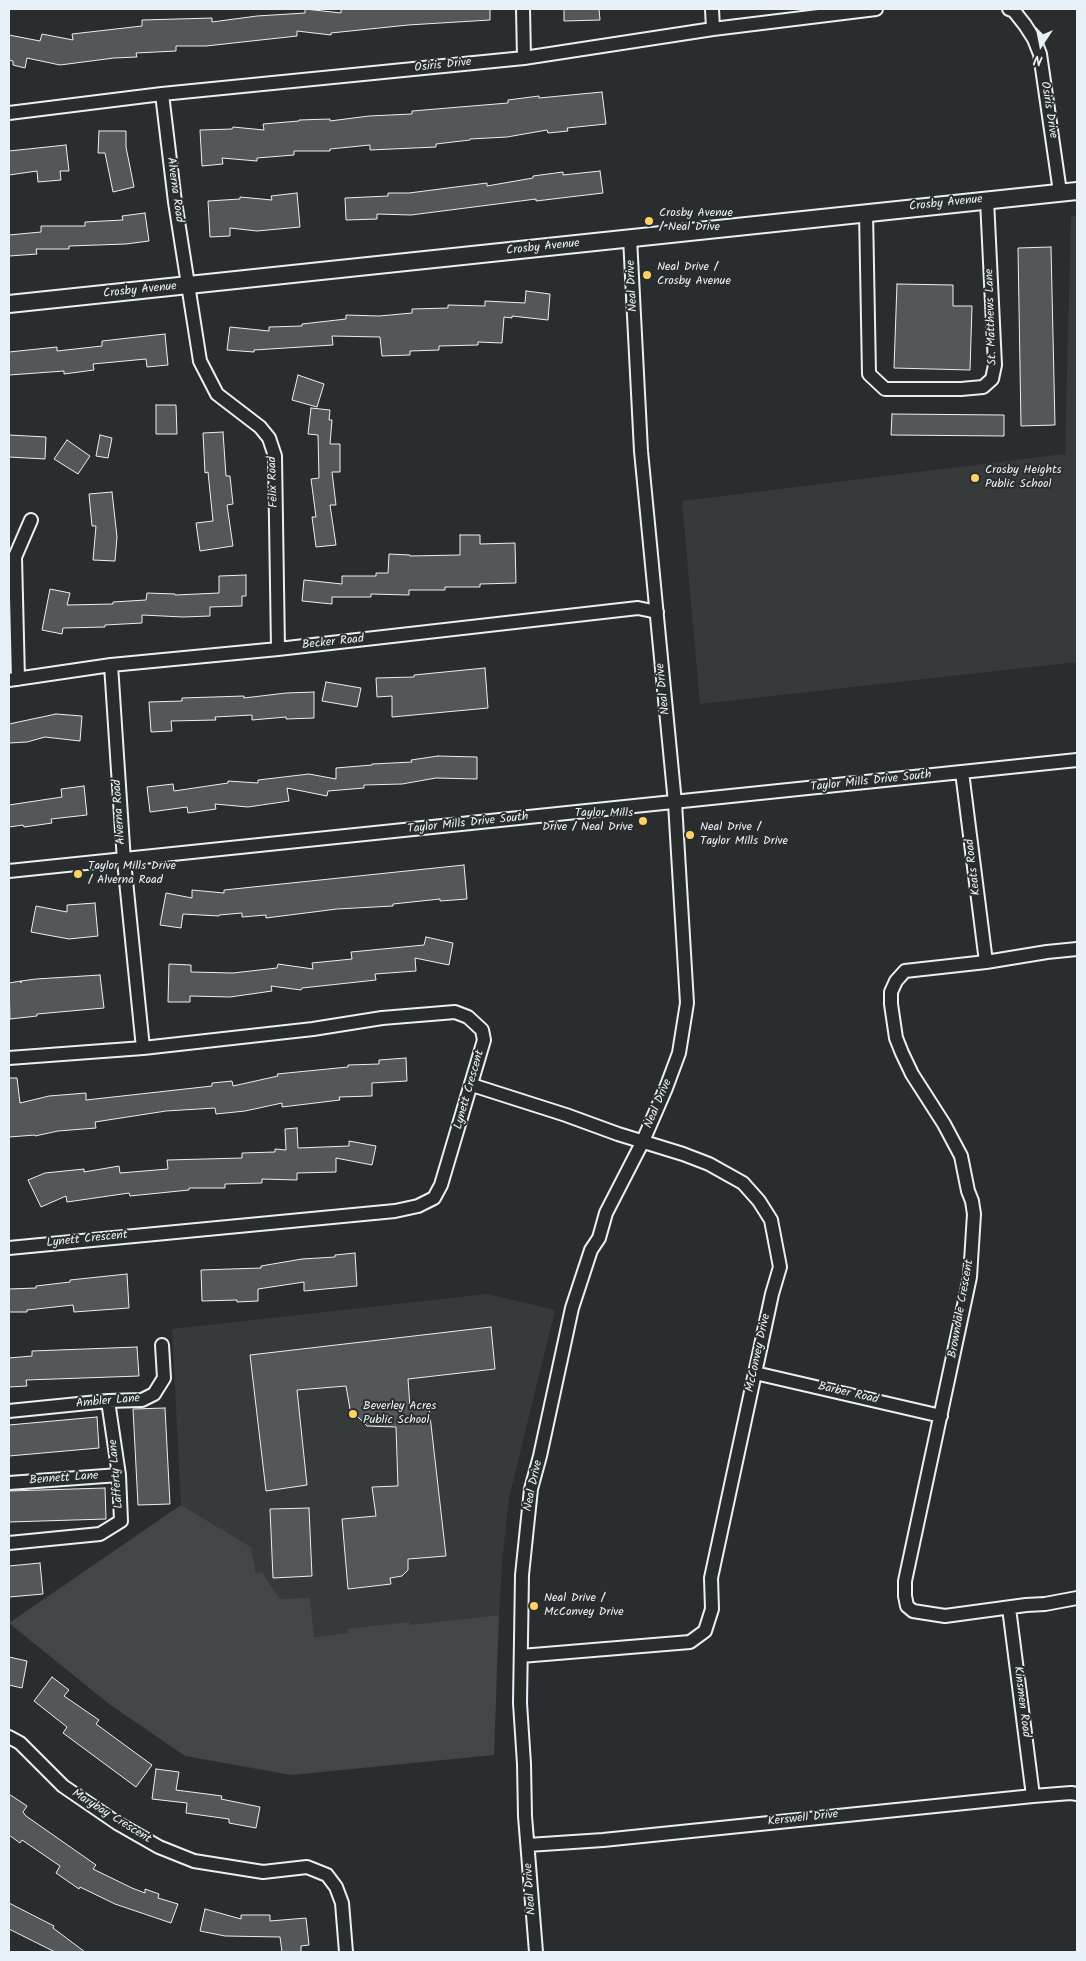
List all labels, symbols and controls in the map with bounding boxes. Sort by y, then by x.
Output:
north arrow [1016,20,1066,70]
text: N [1032,48,1045,71]
street label: Osiris Drive [414,56,472,76]
street label: Osiris Drive [1036,81,1060,139]
street label: Alverna Road [162,157,186,223]
street label: Crosby Avenue [909,193,983,215]
place label: Crosby Avenue / Neal Drive [659,207,733,235]
marker: Crosby Avenue / Neal Drive [643,215,655,227]
street label: Crosby Avenue [506,237,580,259]
street label: Neal Drive [624,260,642,312]
place label: Neal Drive / Crosby Avenue [657,261,731,289]
street label: St. Matthews Lane [983,268,1001,366]
marker: Neal Drive / Crosby Avenue [641,269,653,281]
street label: Crosby Avenue [103,280,177,302]
street label: Felix Road [266,456,282,508]
place label: Crosby Heights Public School [985,464,1062,492]
marker: Crosby Heights Public School [969,472,981,484]
street label: Becker Road [301,633,365,653]
street label: Neal Drive [654,662,674,716]
street label: Taylor Mills Drive South [810,768,932,796]
street label: Alverna Road [111,779,129,845]
place label: Taylor Mills Drive / Neal Drive [542,807,633,835]
street label: Taylor Mills Drive South [407,810,529,838]
marker: Taylor Mills Drive / Neal Drive [637,815,649,827]
place label: Neal Drive / Taylor Mills Drive [700,821,788,849]
marker: Neal Drive / Taylor Mills Drive [684,829,696,841]
street label: Keats Road [963,838,985,896]
place label: Taylor Mills Drive / Alverna Road [88,860,176,888]
marker: Taylor Mills Drive / Alverna Road [72,868,84,880]
street label: Lynett Crescent [452,1049,488,1131]
street label: Neal Drive [642,1077,676,1131]
street label: Lynett Crescent [46,1229,128,1251]
street label: Browndale Crescent [946,1259,978,1359]
street label: McConvey Drive [744,1312,774,1394]
street label: Barber Road [816,1380,880,1408]
street label: Ambler Lane [75,1392,141,1412]
place label: Beverley Acres Public School [363,1400,436,1428]
marker: Beverley Acres Public School [347,1408,359,1420]
street label: Lafferty Lane [107,1439,127,1509]
street label: Neal Drive [522,1459,546,1513]
street label: Bennett Lane [29,1469,99,1489]
place label: Neal Drive / McConvey Drive [544,1592,624,1620]
marker: Neal Drive / McConvey Drive [528,1600,540,1612]
street label: Kinsmen Road [1009,1666,1033,1738]
street label: Marybay Crescent [69,1787,153,1847]
street label: Kerswell Drive [767,1808,839,1830]
street label: Neal Drive [522,1863,540,1915]

